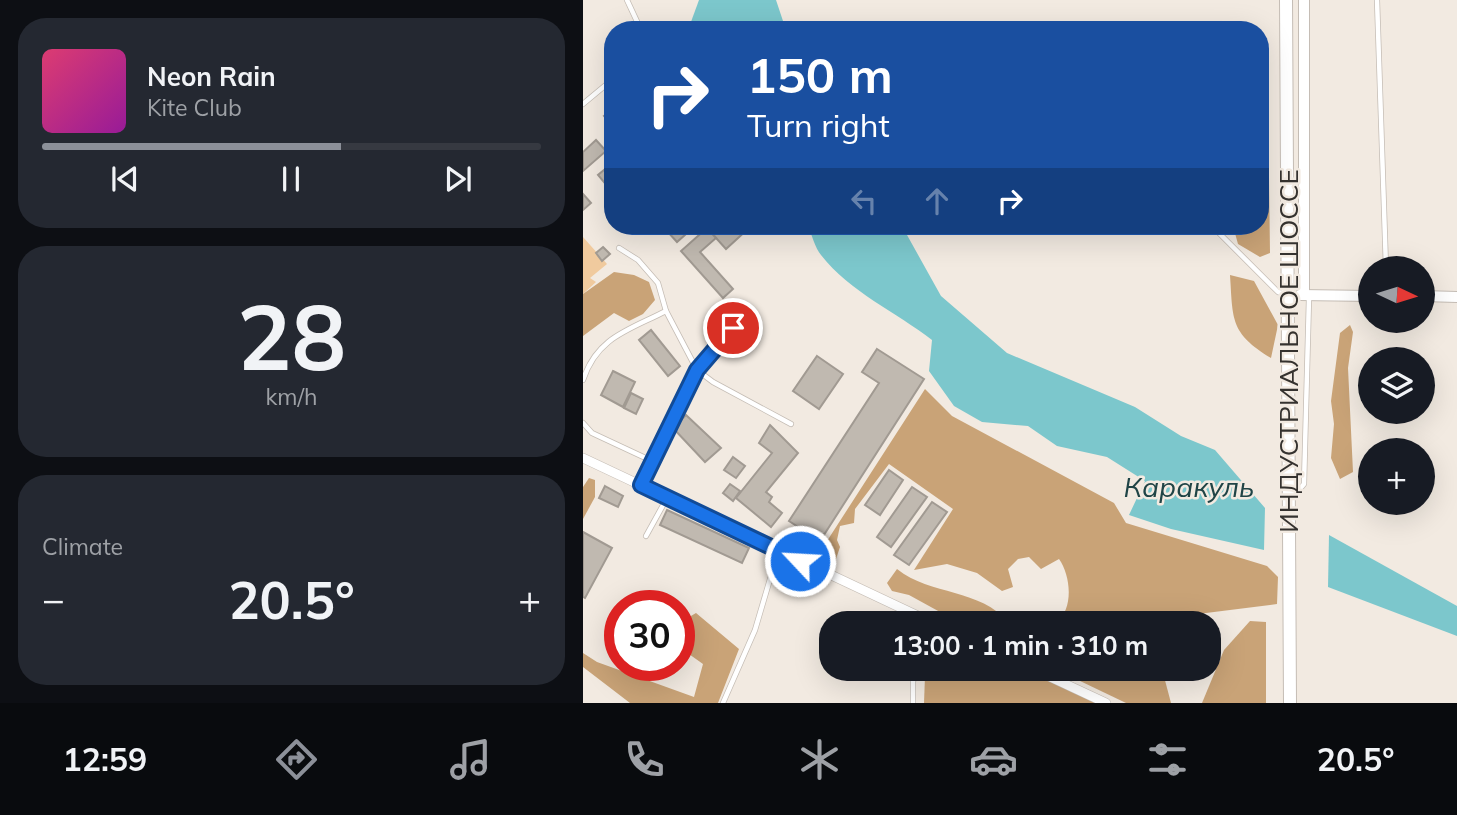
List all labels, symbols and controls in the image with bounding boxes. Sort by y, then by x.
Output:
text: 150 m [747,44,893,105]
icon: right [632,49,723,140]
text: Neon Rain [147,60,276,93]
text: Kite Club [147,93,242,122]
text: Turn right [747,105,890,145]
icon: previous [106,160,144,198]
icon: pause [272,160,310,198]
icon: next [439,160,477,198]
street label: ИНДУСТРИАЛЬНОЕ ШОССЕ [1272,169,1305,533]
icon: left [845,182,883,220]
icon: ahead [918,182,956,220]
icon: right [991,182,1029,220]
north arrow [1358,256,1435,332]
map controls [1358,256,1435,515]
text: 28 [237,279,346,393]
pin [703,298,763,358]
icon: arrive [714,309,752,347]
button: layers [1358,347,1435,424]
text: km/h [265,382,318,411]
button: + [1358,438,1435,515]
water label: Каракуль [1124,469,1254,504]
position arrow [763,524,837,598]
text: Climate [42,532,123,561]
text: 20.5° [228,567,355,632]
text: − [42,575,65,623]
text: + [518,575,541,623]
speed limit sign: 30 [604,590,695,681]
text: 13:00 · 1 min · 310 m [892,629,1148,662]
icon: directions [272,735,321,784]
icon: music [446,735,495,784]
icon: phone [620,735,669,784]
icon: climate [795,735,844,784]
icon: car [969,735,1018,784]
icon: filters [1143,735,1192,784]
text: 12:59 [63,739,147,779]
text: 20.5° [1317,739,1394,779]

